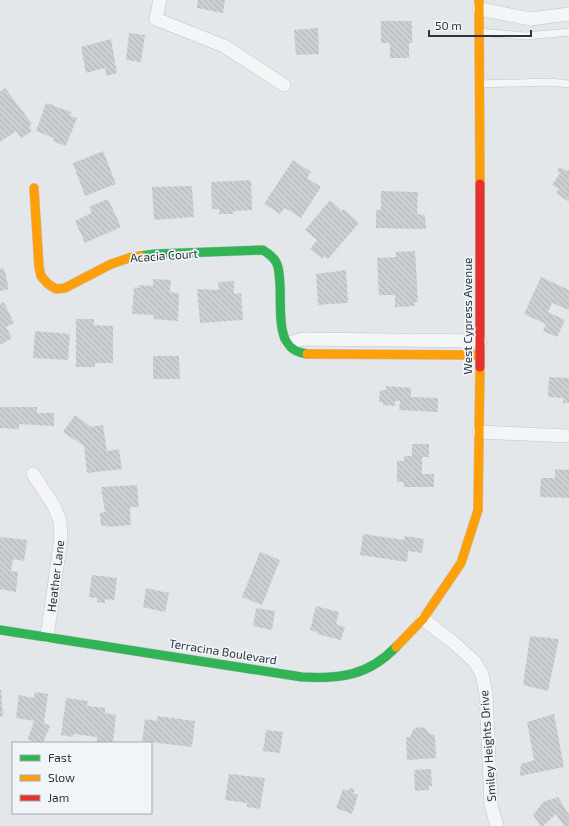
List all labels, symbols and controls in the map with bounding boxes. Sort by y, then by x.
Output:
scale bar [429,12,531,38]
text: 50 m [435,18,462,32]
street label: Acacia Court [130,246,199,264]
street label: West Cypress Avenue [460,258,474,374]
street label: Heather Lane [44,539,66,613]
street label: Terracina Boulevard [168,636,278,666]
street label: Smiley Heights Drive [476,690,498,802]
legend [12,742,152,814]
text: Fast [48,750,72,764]
text: Slow [48,770,75,784]
text: Jam [48,790,69,804]

